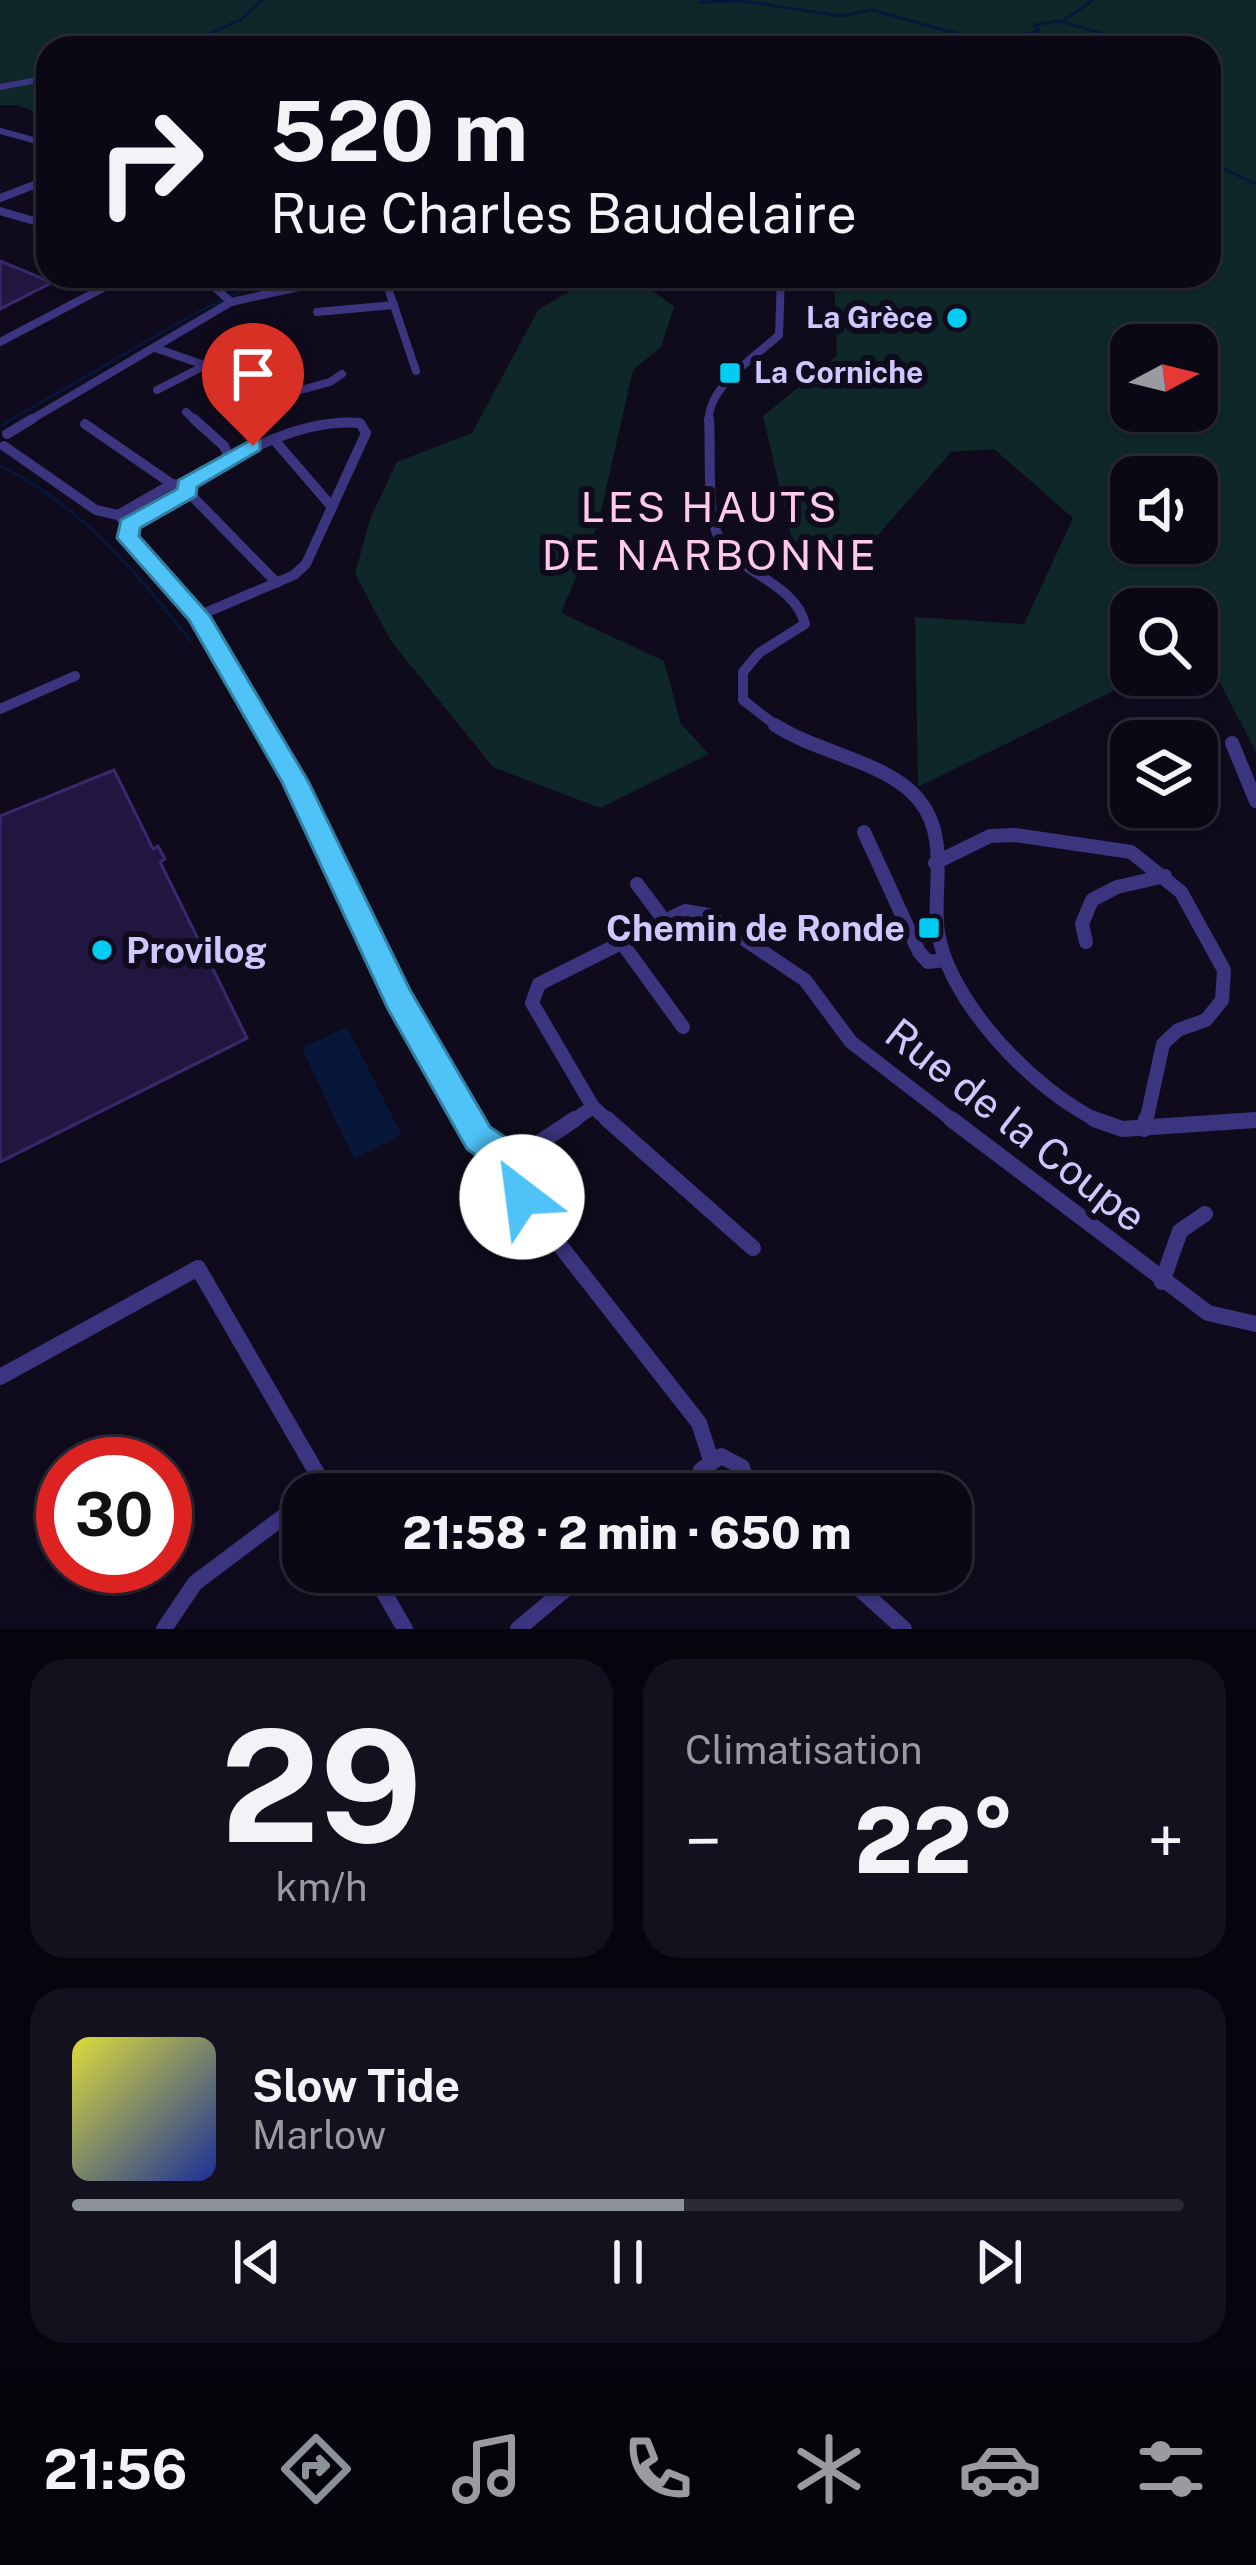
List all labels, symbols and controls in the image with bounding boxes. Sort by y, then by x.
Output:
text: 520 m [270,81,528,180]
icon: right [72,84,228,240]
text: Rue Charles Baudelaire [270,182,857,245]
place label: La Grèce [806,299,933,335]
marker: La Grèce [944,305,970,331]
pin [202,323,304,446]
north arrow [1110,324,1218,432]
map controls [1110,324,1218,828]
icon: arrive [220,341,286,407]
place label: La Corniche [754,354,923,390]
marker: La Corniche [717,360,743,386]
button: sound [1110,456,1218,564]
district label: LES HAUTS DE NARBONNE [542,482,878,579]
button: search [1110,588,1218,696]
button: layers [1110,720,1218,828]
place label: Chemin de Ronde [606,907,905,949]
marker: Chemin de Ronde [916,915,942,941]
place label: Provilog [126,929,267,971]
marker: Provilog [89,937,115,963]
street label: Rue de la Coupe [877,1008,1156,1241]
position arrow [459,1134,585,1260]
speed limit sign: 30 [36,1437,192,1593]
text: 21:58 · 2 min · 650 m [402,1506,852,1559]
text: 29 [221,1694,422,1877]
text: Climatisation [685,1727,923,1773]
text: 22° [854,1787,1015,1893]
text: − [685,1802,722,1880]
text: + [1147,1802,1184,1880]
text: km/h [276,1864,367,1910]
text: Slow Tide [252,2059,460,2112]
text: Marlow [252,2112,386,2158]
icon: previous [224,2229,290,2295]
icon: pause [595,2229,661,2295]
icon: next [966,2229,1032,2295]
icon: directions [274,2427,358,2511]
icon: music [445,2427,529,2511]
icon: phone [616,2427,700,2511]
icon: climate [787,2427,871,2511]
icon: car [958,2427,1042,2511]
icon: filters [1129,2427,1213,2511]
text: 21:56 [43,2438,188,2501]

